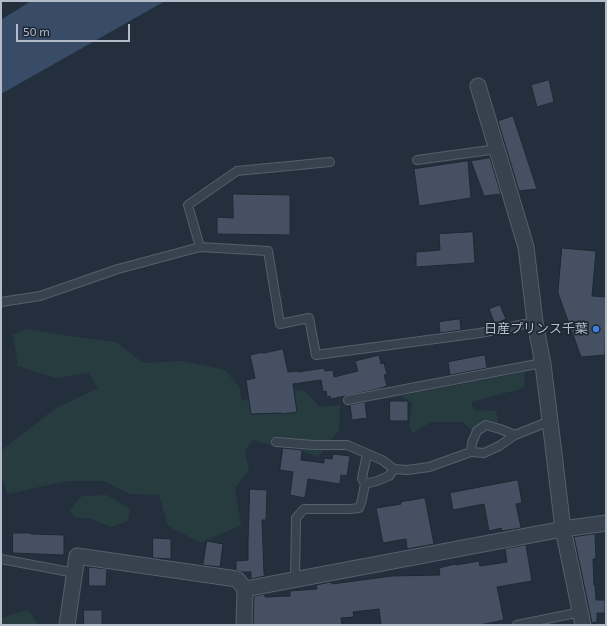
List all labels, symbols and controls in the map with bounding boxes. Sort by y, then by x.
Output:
scale bar [18,16,132,42]
text: 50 m [23,24,50,38]
place label: 日産プリンス千葉 [484,321,588,337]
marker: 日産プリンス千葉 [591,324,601,334]

